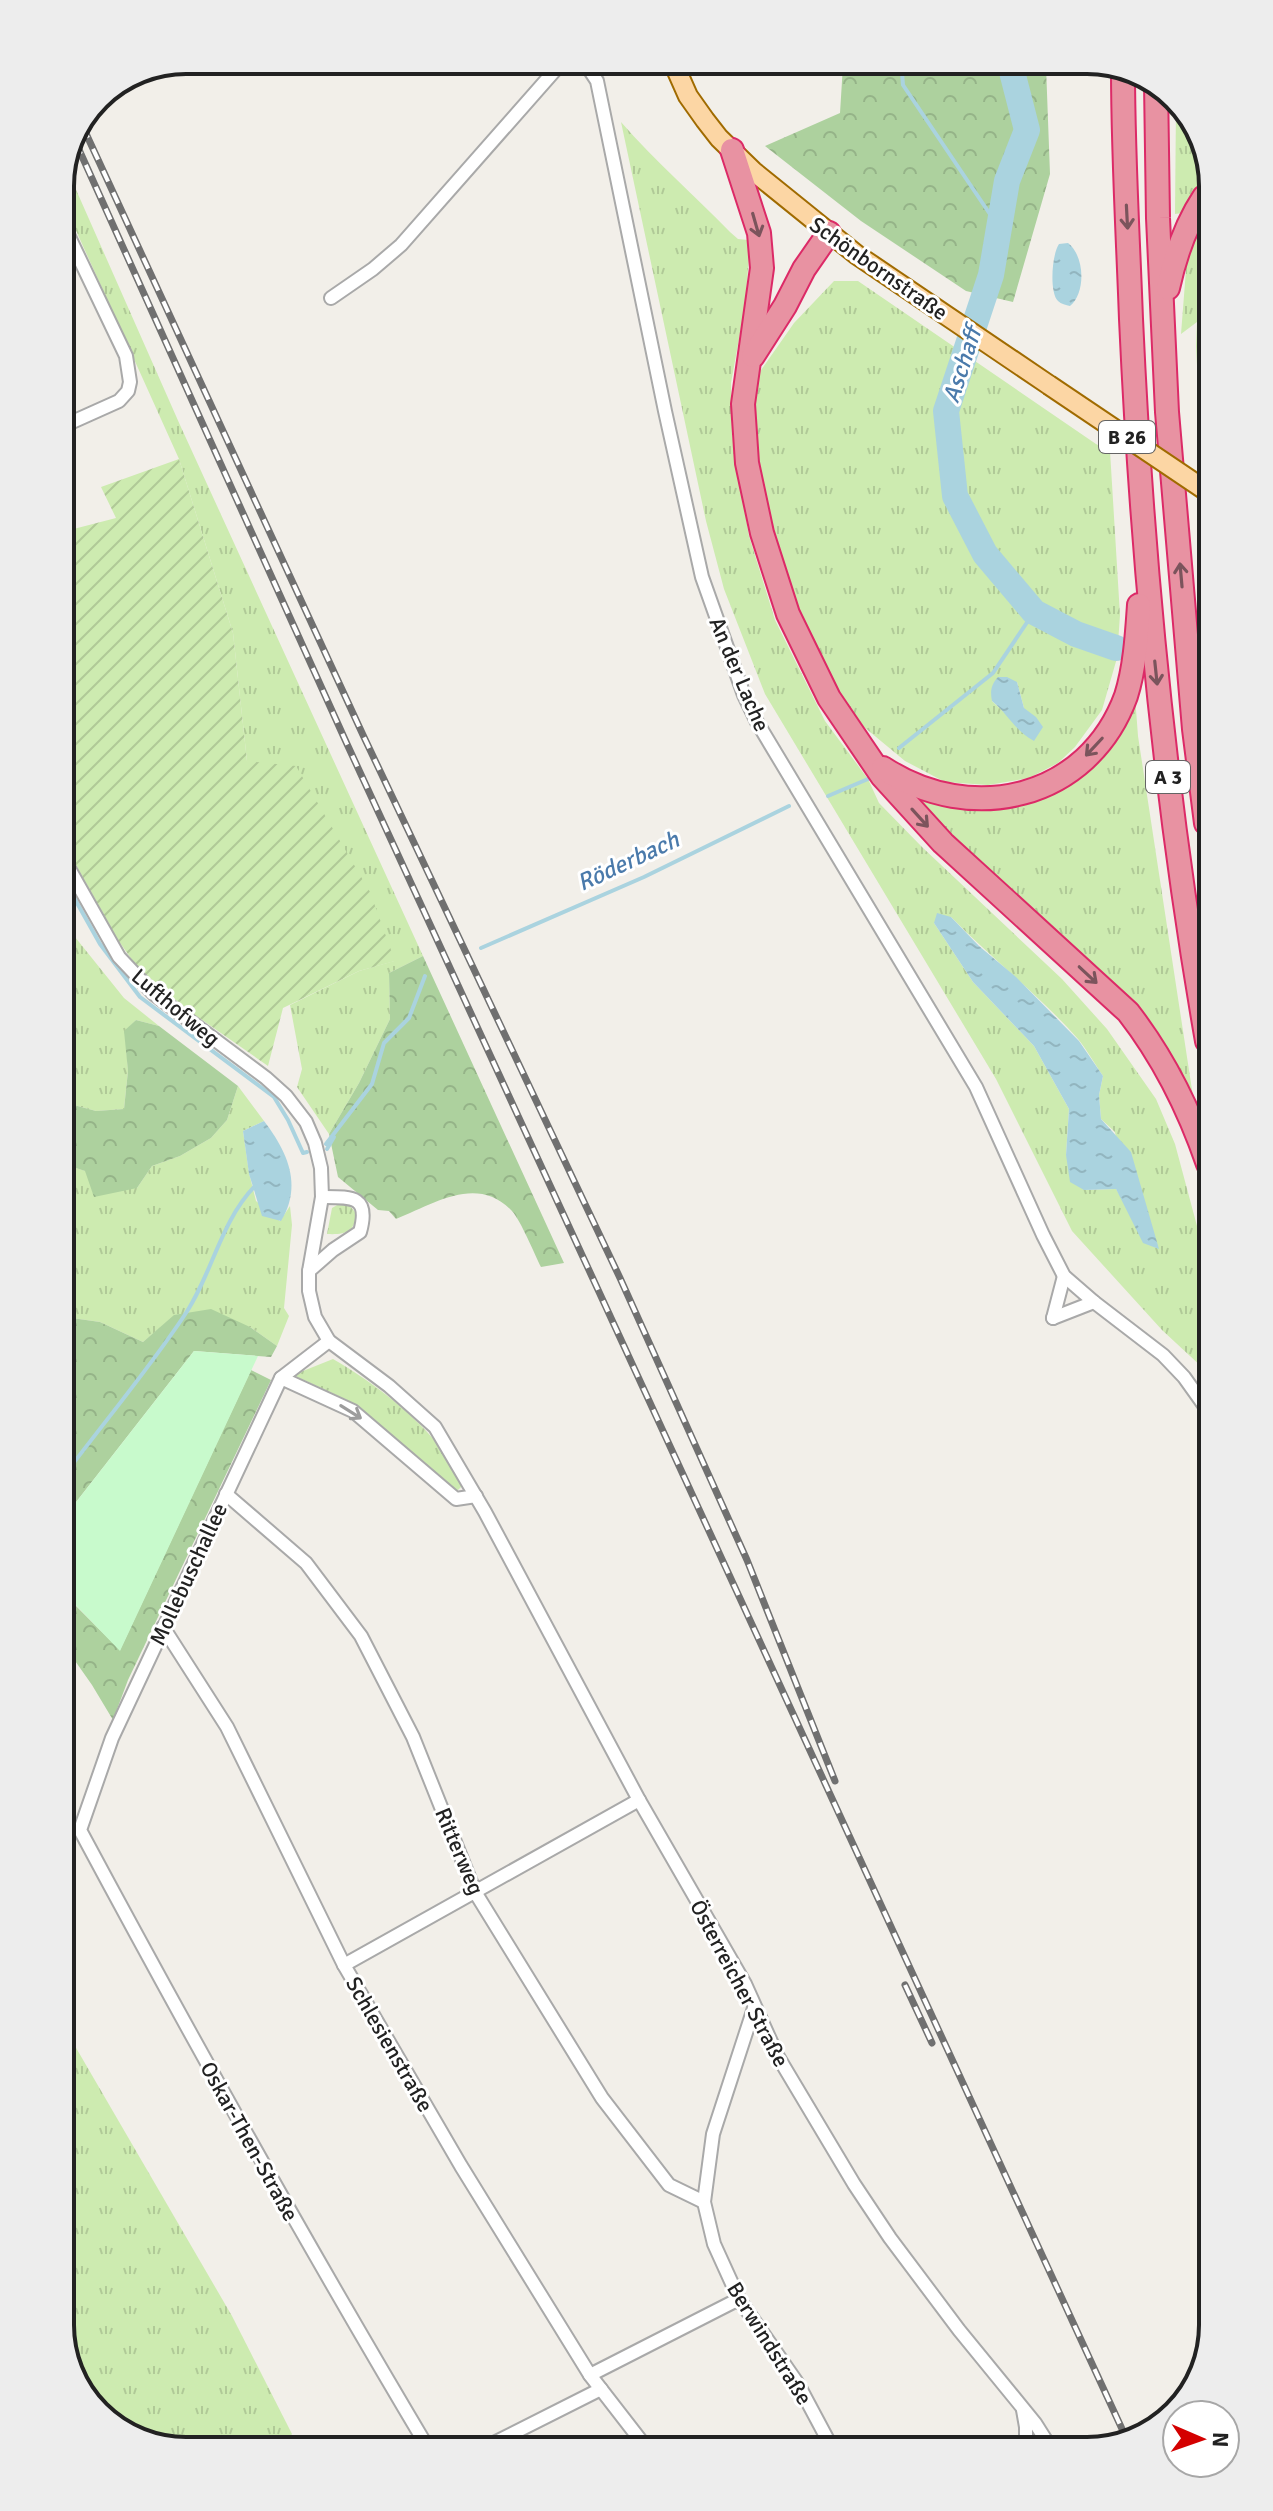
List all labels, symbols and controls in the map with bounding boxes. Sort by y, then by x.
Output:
one-way arrow [1119,203,1134,230]
one-way arrow [749,211,764,237]
street label: Schönbornstraße [804,211,953,326]
water label: Aschaff [936,318,990,406]
road number: B 26 [1099,421,1155,453]
one-way arrow [1173,562,1188,589]
street label: An der Lache [703,613,776,735]
one-way arrow [1149,660,1164,686]
one-way arrow [1084,737,1103,757]
road number: A 3 [1146,761,1190,793]
one-way arrow [911,808,929,828]
water label: Röderbach [572,824,685,898]
street label: Lufthofweg [126,963,225,1052]
one-way arrow [1078,966,1098,984]
one-way arrow [339,1404,362,1420]
street label: Mollebuschallee [144,1499,233,1650]
street label: Ritterweg [429,1804,490,1899]
street label: Österreicher Straße [684,1895,795,2071]
street label: Schlesienstraße [340,1972,439,2117]
street label: Oskar-Then-Straße [195,2057,305,2226]
street label: Berwindstraße [721,2277,818,2410]
north arrow [1161,2399,1241,2479]
text: N [1207,2432,1234,2448]

